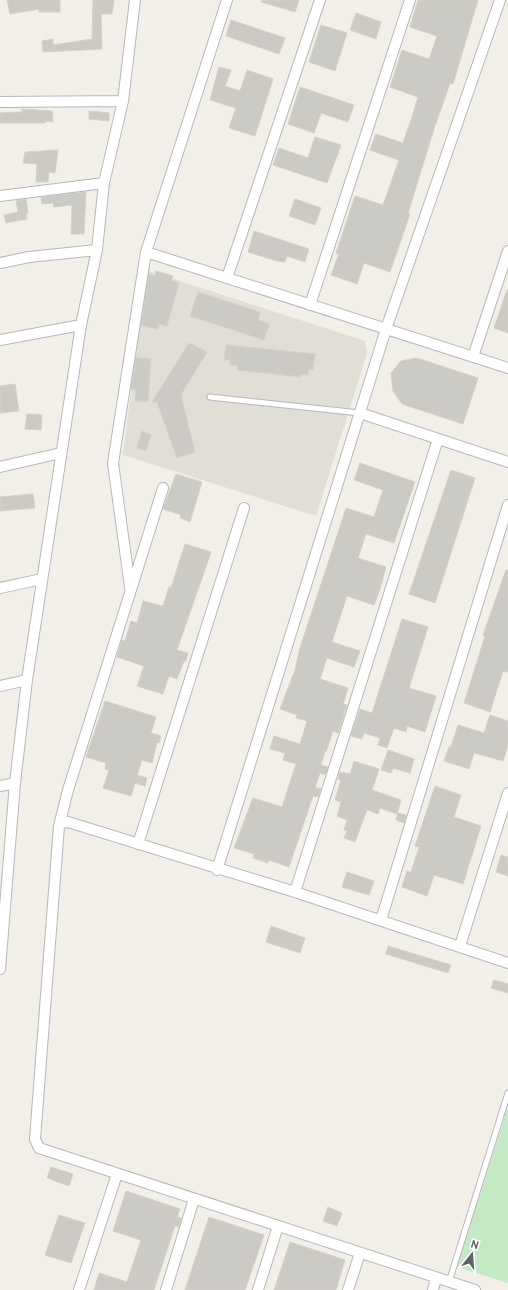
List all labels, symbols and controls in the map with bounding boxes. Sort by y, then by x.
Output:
north arrow [452,1234,492,1274]
text: N [469,1238,480,1253]

